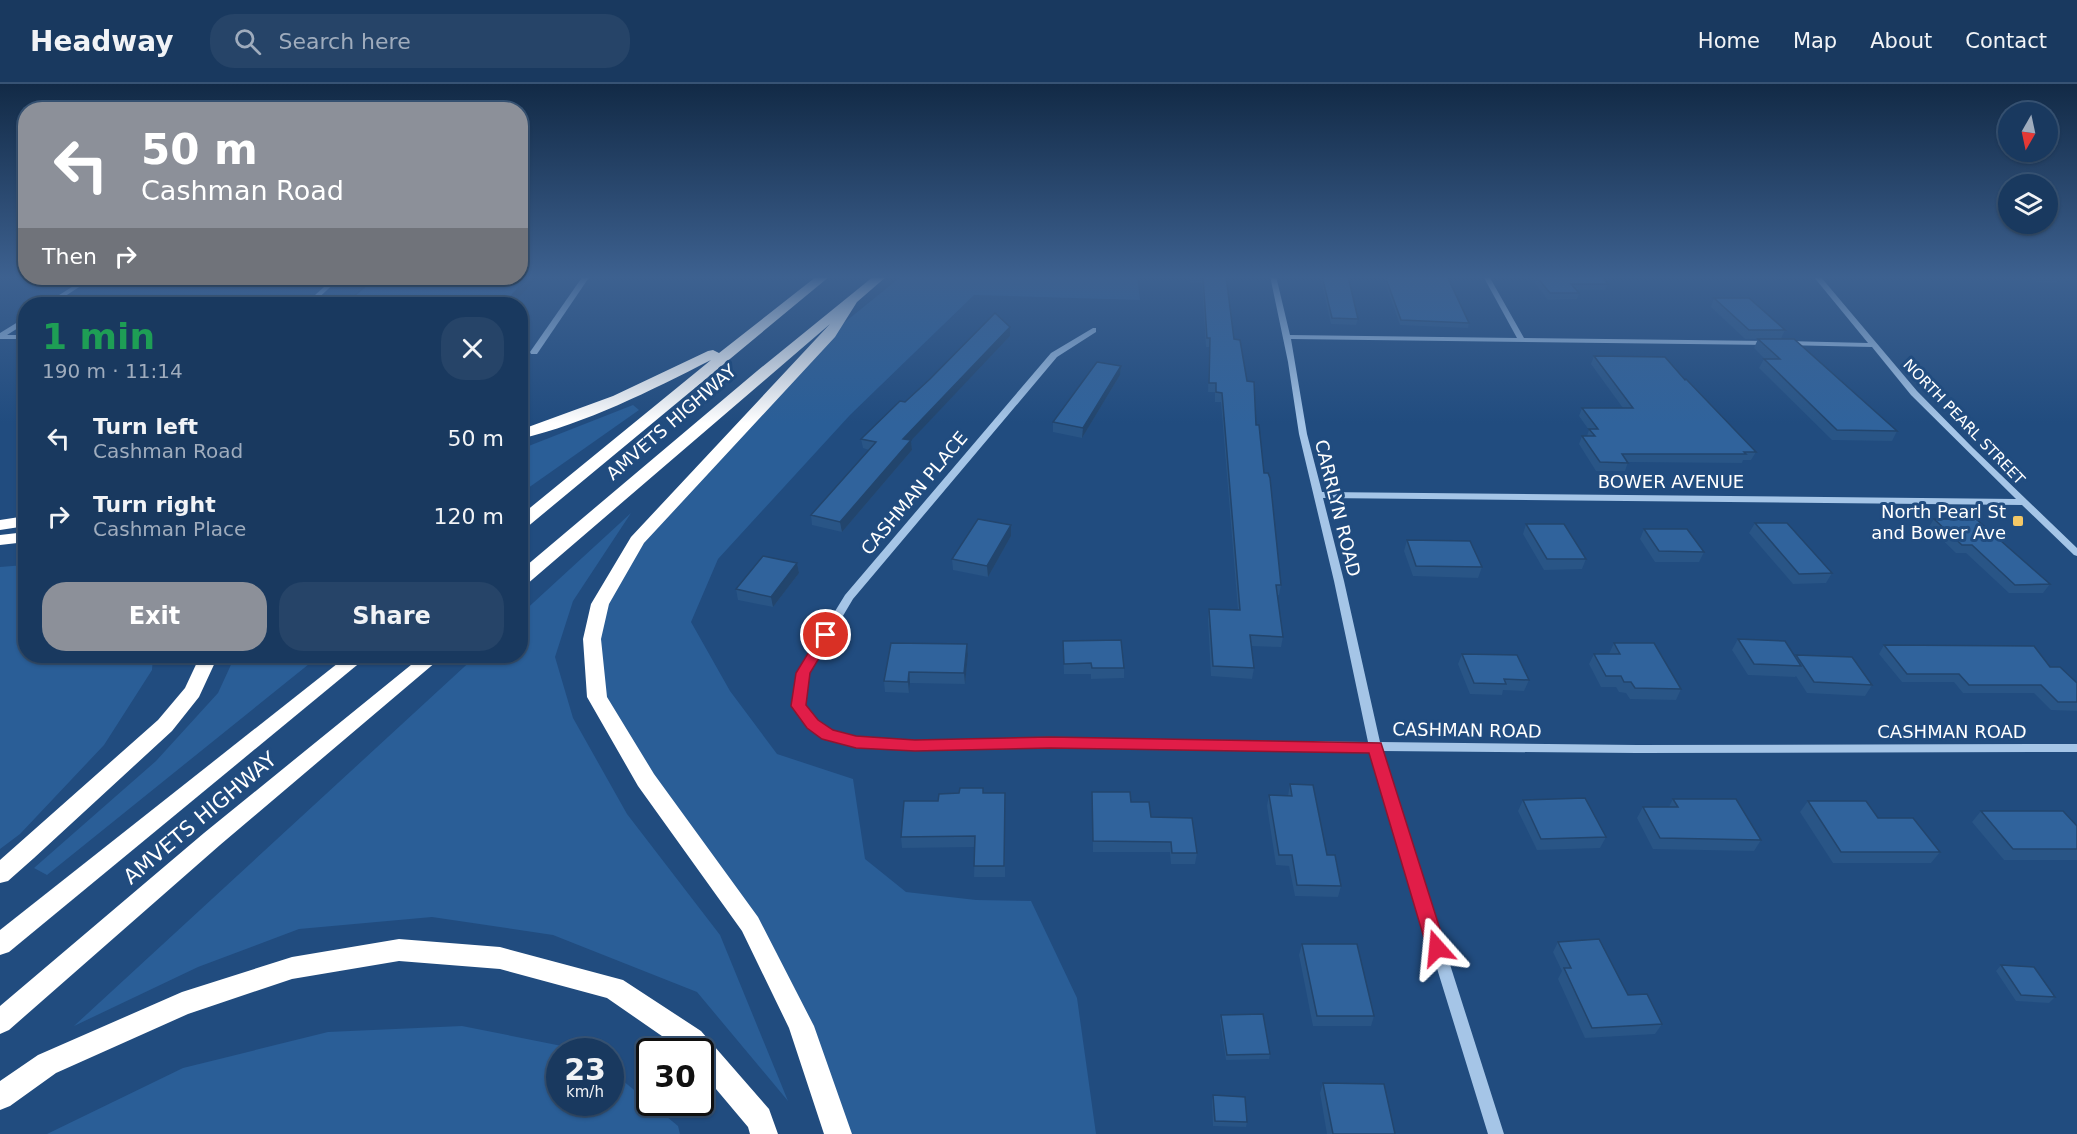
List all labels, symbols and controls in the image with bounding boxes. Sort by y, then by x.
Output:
search box [210,14,630,68]
text: Headway [30,25,174,58]
icon: search [231,25,264,58]
text: Search here [279,29,411,54]
text: Home [1698,29,1760,53]
text: Map [1793,29,1837,53]
text: About [1870,29,1932,53]
text: Contact [1965,29,2047,53]
north arrow [1998,102,2058,162]
map controls [1998,102,2058,234]
text: 50 m [141,125,258,174]
icon: left [42,126,120,204]
button: layers [1998,174,2058,234]
text: Cashman Road [141,175,344,206]
icon: right [109,240,142,273]
text: Then [42,244,97,269]
text: 1 min [42,316,155,357]
button: close [441,317,504,380]
street label: NORTH PEARL STREET [1899,356,2029,489]
text: 190 m · 11:14 [42,359,183,383]
street label: AMVETS HIGHWAY [602,359,741,484]
text: Turn left [93,414,198,439]
icon: left [42,422,75,455]
text: 50 m [448,426,504,451]
street label: CASHMAN PLACE [856,427,972,559]
street label: CARRLYN ROAD [1311,437,1365,579]
text: Cashman Road [93,439,243,463]
street label: BOWER AVENUE [1598,471,1744,492]
text: Turn right [93,492,216,517]
icon: right [42,500,75,533]
place label: North Pearl St and Bower Ave [1871,501,2006,543]
text: 120 m [434,504,504,529]
marker: North Pearl St and Bower Ave [2011,514,2025,528]
text: Cashman Place [93,517,246,541]
button: Exit [42,582,267,651]
button: Share [279,582,504,651]
pin [800,609,851,660]
icon: arrive [809,618,842,651]
street label: CASHMAN ROAD [1392,718,1542,742]
street label: CASHMAN ROAD [1877,721,2027,742]
street label: AMVETS HIGHWAY [119,747,281,889]
position arrow [1405,916,1469,980]
speed limit sign: 30 [636,1038,714,1116]
text: 23 [564,1052,606,1087]
text: km/h [566,1083,604,1101]

